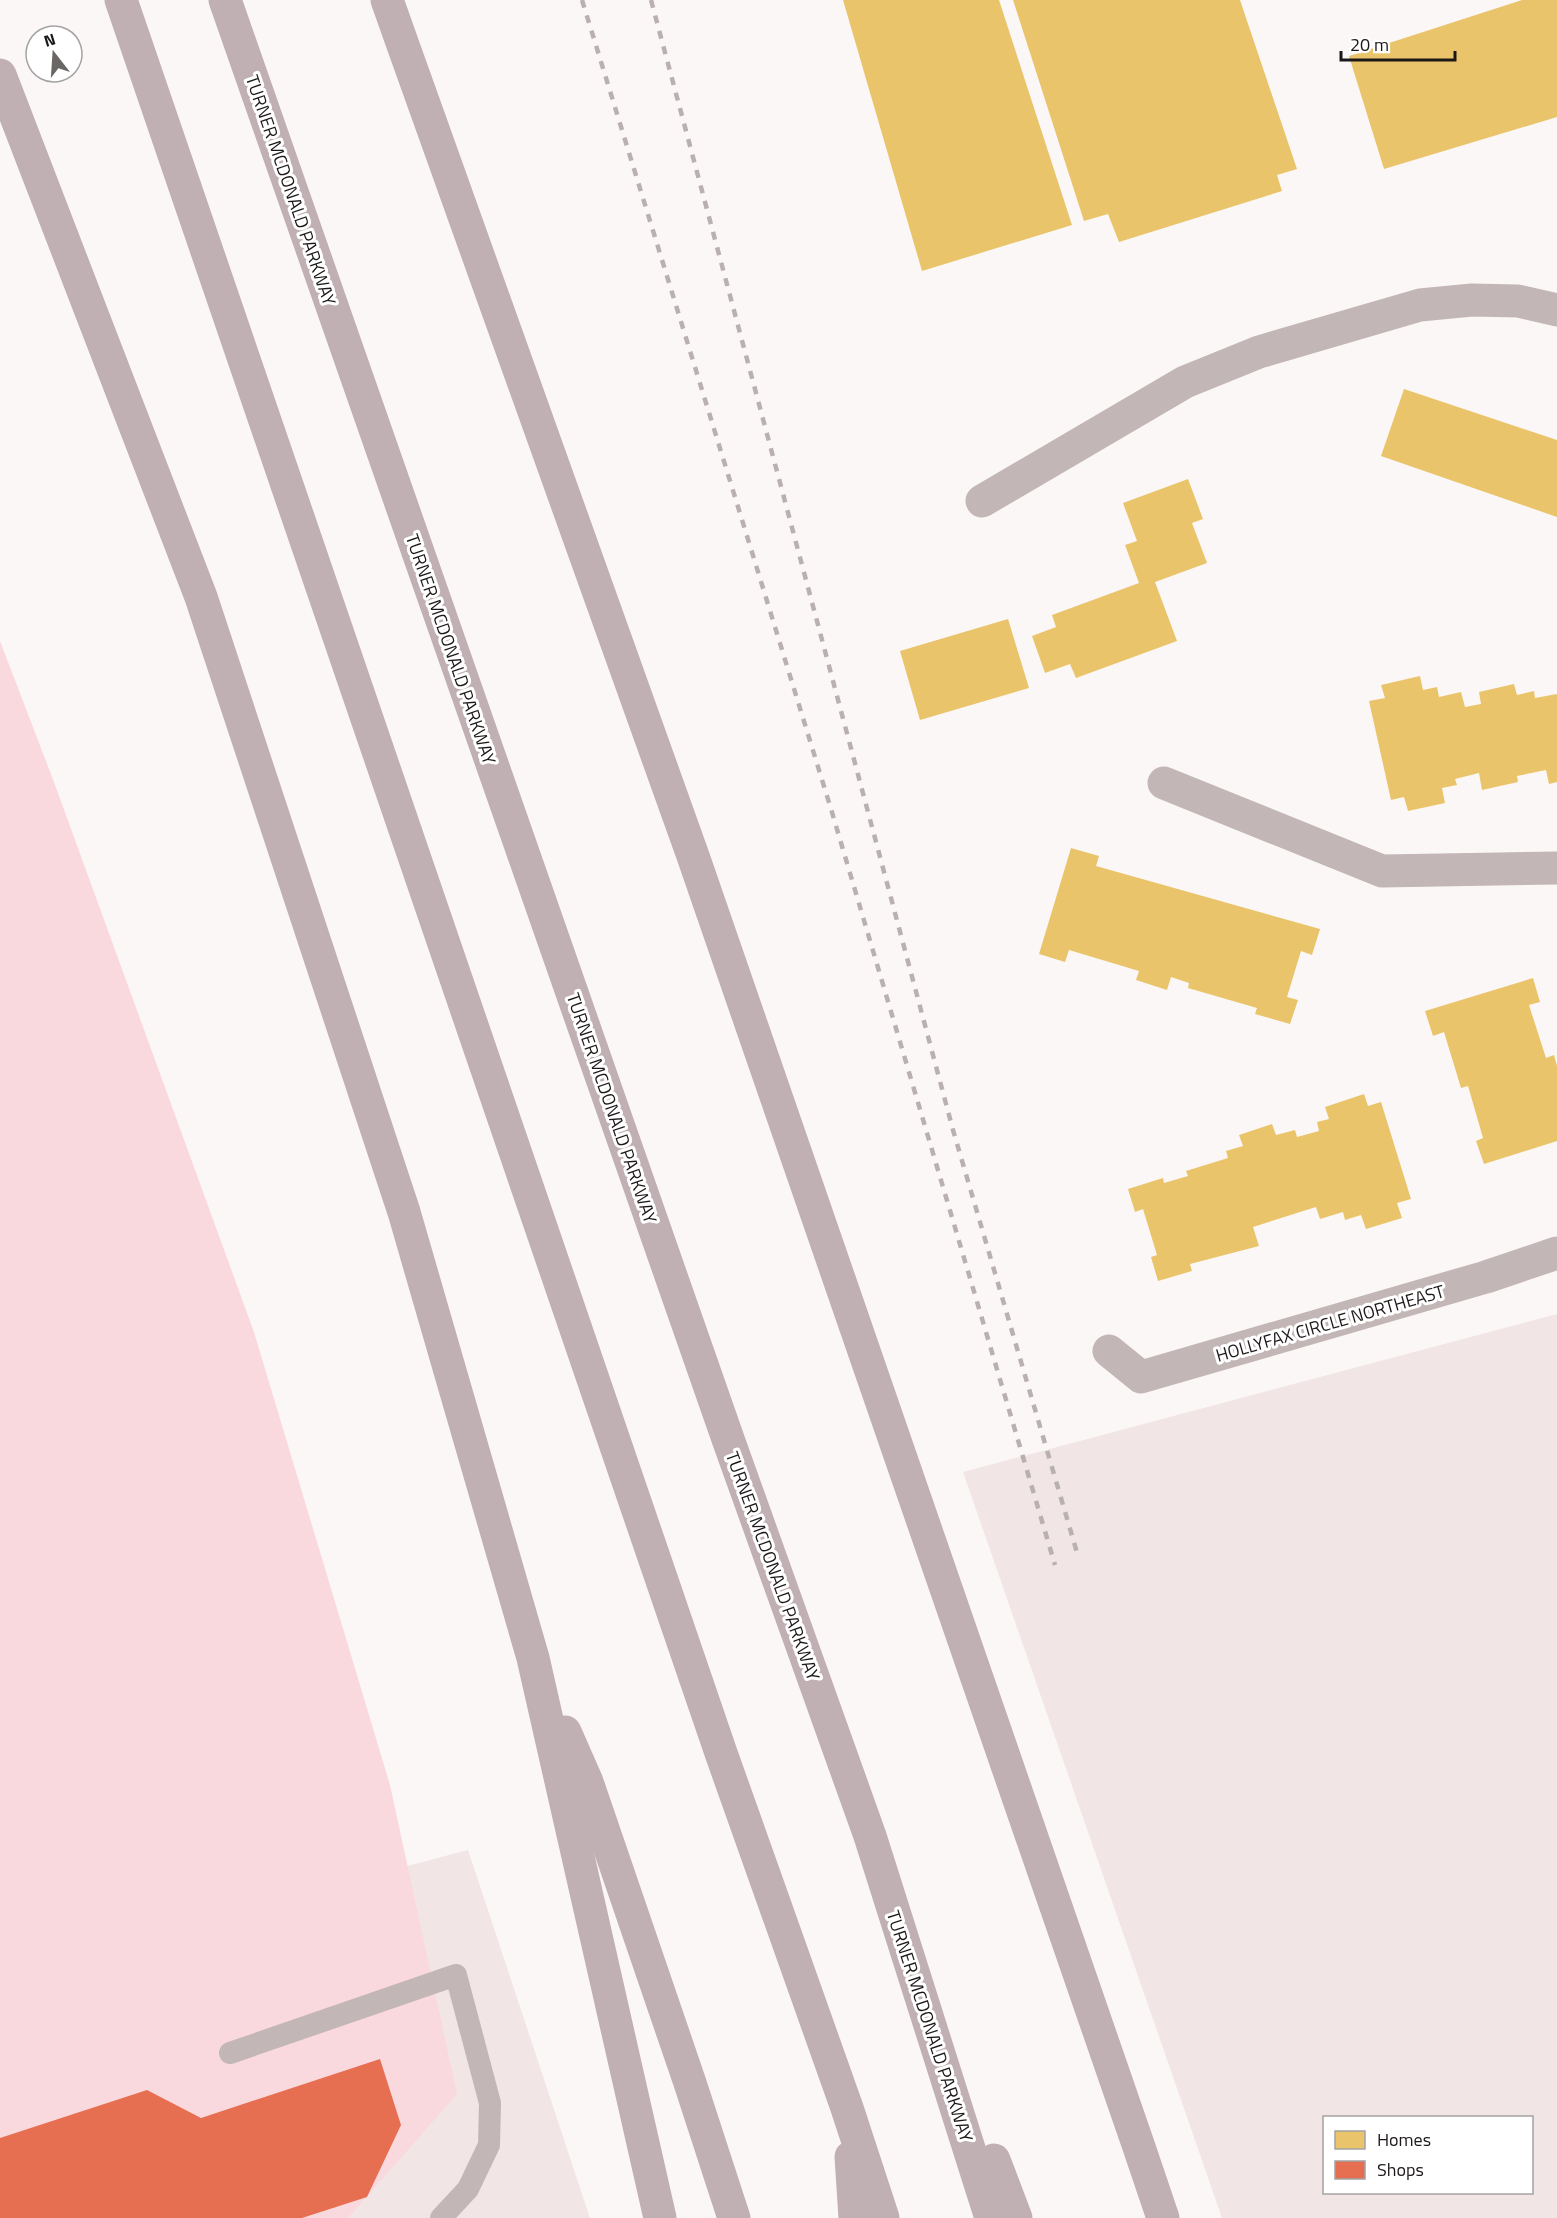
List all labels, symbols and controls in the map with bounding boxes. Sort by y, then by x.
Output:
north arrow [24,24,84,84]
scale bar [1341,24,1455,62]
text: N [41,27,58,53]
text: 20 m [1350,31,1389,58]
street label: TURNER MCDONALD PARKWAY [239,71,343,309]
street label: TURNER MCDONALD PARKWAY [399,530,503,768]
street label: TURNER MCDONALD PARKWAY [560,989,664,1227]
street label: HOLLYFAX CIRCLE NORTHEAST [1212,1277,1448,1369]
street label: TURNER MCDONALD PARKWAY [719,1448,827,1685]
street label: TURNER MCDONALD PARKWAY [880,1907,980,2146]
legend [1323,2116,1533,2194]
text: Homes [1377,2126,1431,2153]
text: Shops [1377,2156,1424,2183]

